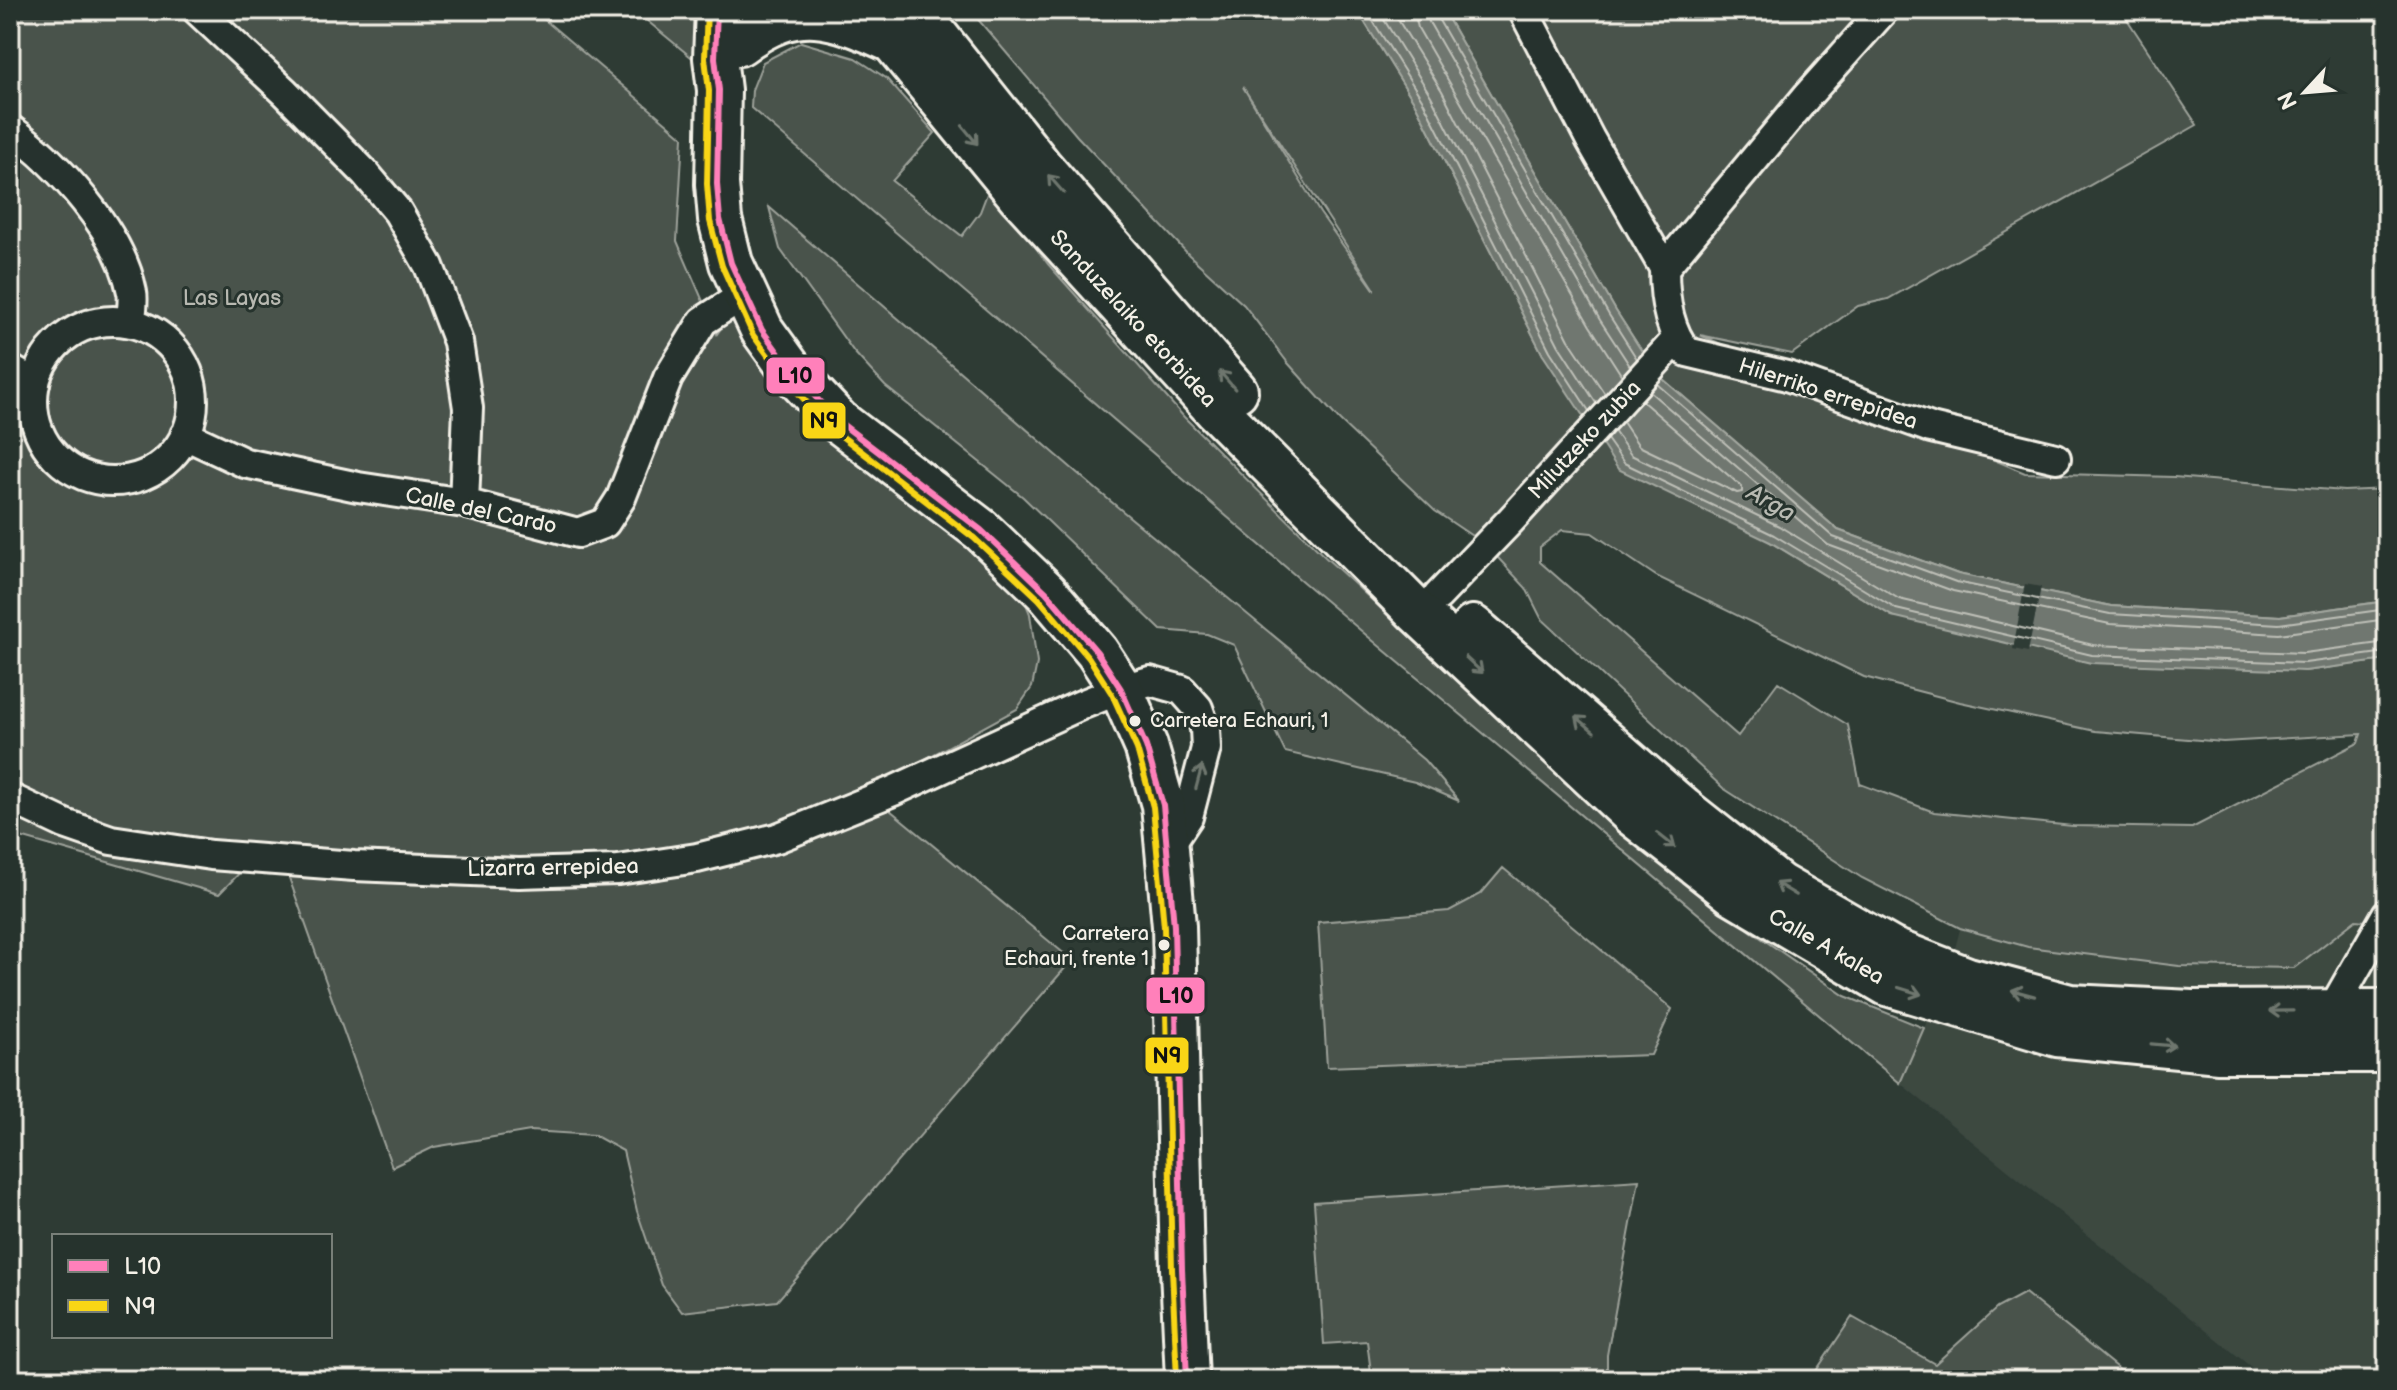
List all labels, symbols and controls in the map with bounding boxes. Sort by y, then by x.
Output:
north arrow [2265,52,2345,132]
text: N [2273,87,2304,113]
one-way arrow [961,125,979,145]
one-way arrow [1047,174,1065,195]
street label: Sanduzelaiko etorbidea [1044,225,1222,413]
park label: Las Layas [183,285,281,312]
street label: Hilerriko errepidea [1735,352,1921,436]
line badge: L10 [765,356,826,395]
text: L10 [777,363,813,390]
one-way arrow [1218,370,1236,390]
street label: Milutzeko zubia [1523,375,1647,505]
line badge: N9 [801,401,847,440]
text: N9 [809,408,839,435]
water label: Arga [1741,478,1800,528]
street label: Calle del Cardo [403,482,559,540]
one-way arrow [1464,655,1483,674]
place label: Carretera Echauri, 1 [1150,709,1328,733]
marker: Carretera Echauri, 1 [1127,713,1143,729]
one-way arrow [1576,716,1596,734]
one-way arrow [1193,764,1208,790]
one-way arrow [1655,832,1676,849]
street label: Lizarra errepidea [467,853,639,883]
one-way arrow [1775,881,1798,897]
street label: Calle A kalea [1763,903,1889,991]
place label: Carretera Echauri, frente 1 [1004,922,1149,971]
marker: Carretera Echauri, frente 1 [1156,937,1172,953]
line badge: L10 [1145,976,1206,1015]
text: L10 [1158,983,1194,1010]
one-way arrow [1897,984,1922,999]
one-way arrow [2010,985,2036,1000]
one-way arrow [2268,1003,2295,1019]
line badge: N9 [1144,1036,1190,1075]
one-way arrow [2149,1038,2176,1053]
text: N9 [1152,1043,1182,1070]
legend [52,1234,332,1338]
text: L10 [124,1252,161,1281]
text: N9 [124,1292,156,1321]

